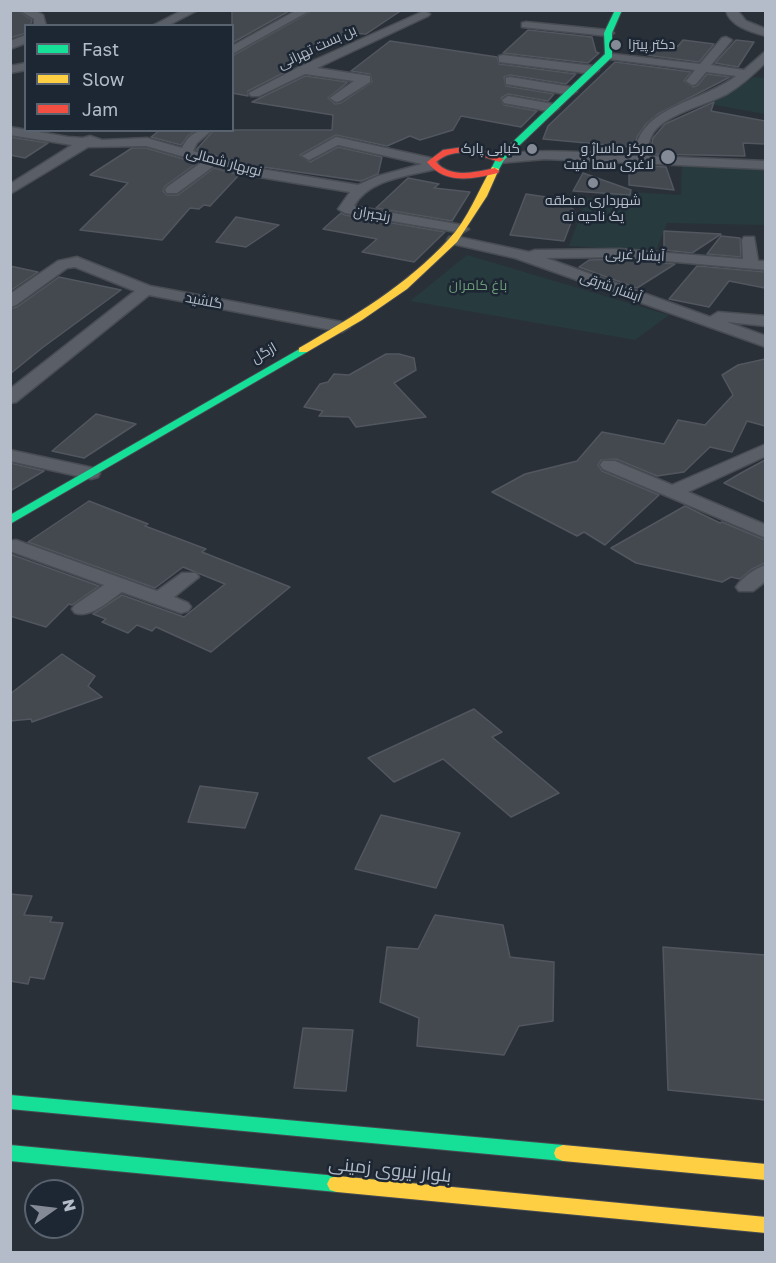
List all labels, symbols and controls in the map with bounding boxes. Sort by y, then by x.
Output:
street label: بن بست تهرانی [275,21,359,73]
legend [24,24,234,132]
place label: دکتر پیتزا [628,37,675,53]
text: Fast [82,38,119,60]
marker: دکتر پیتزا [609,38,623,52]
text: Slow [82,68,124,90]
text: Jam [82,98,118,120]
place label: کبابی پارک [461,141,520,157]
place label: مرکز ماساژ و لاغری سما فیت [564,141,654,174]
marker: کبابی پارک [525,142,539,156]
street label: نوبهار شمالی [184,144,264,180]
marker: مرکز ماساژ و لاغری سما فیت [659,148,677,166]
marker: شهرداری منطقه یک ناحیه نه [586,176,600,190]
place label: شهرداری منطقه یک ناحیه نه [545,193,641,226]
street label: رنجبران [352,202,392,226]
street label: آبشار غربی [605,245,665,265]
street label: آبشار شرقی [578,268,644,306]
park label: باغ کامران [449,278,507,294]
street label: گلشید [184,289,224,313]
street label: ازگل [248,339,280,367]
street label: بلوار نیروی زمینی [327,1153,453,1187]
north arrow [24,1179,84,1239]
text: N [58,1197,81,1213]

